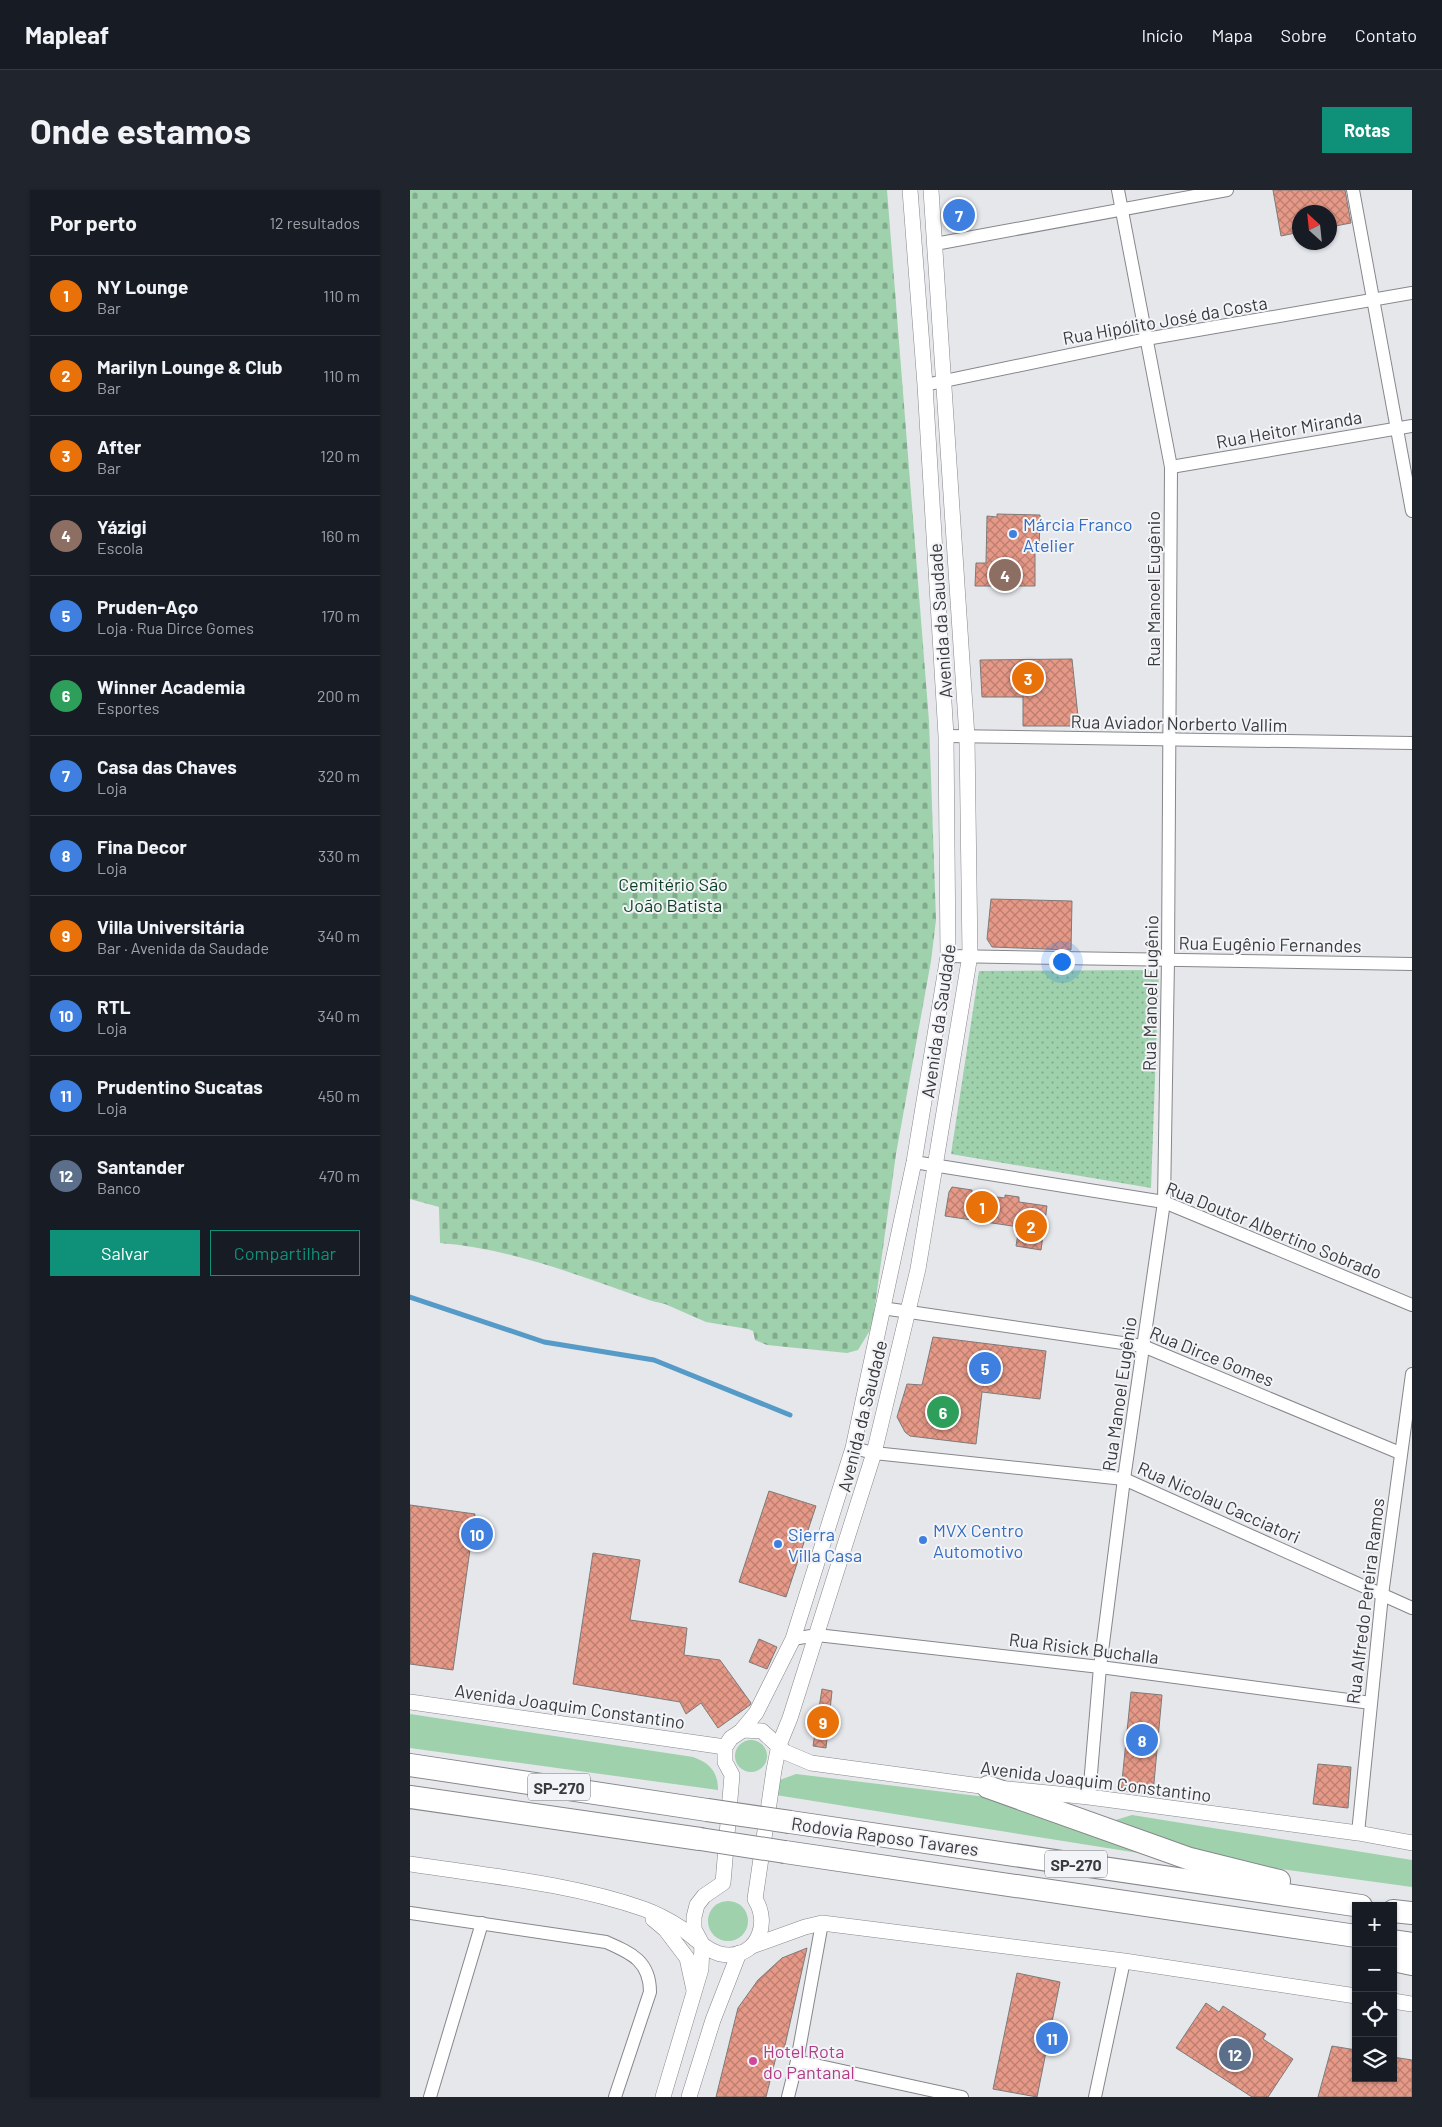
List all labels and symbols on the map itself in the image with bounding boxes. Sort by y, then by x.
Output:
pin: 7 [943,196,975,234]
north arrow [1292,205,1337,250]
street label: Rua Hipólito José da Costa [1061,291,1269,349]
street label: Rua Heitor Miranda [1214,405,1364,453]
street label: Rua Manoel Eugênio [1142,511,1164,667]
place label: Márcia Franco Atelier [1023,513,1133,556]
marker: Márcia Franco Atelier [1007,528,1019,540]
street label: Avenida da Saudade [924,543,956,699]
pin: 4 [989,556,1021,594]
pin: 3 [1012,659,1044,697]
street label: Rua Aviador Norberto Vallim [1070,710,1288,736]
park label: Cemitério São João Batista [618,873,728,916]
street label: Rua Manoel Eugênio [1138,915,1162,1071]
street label: Rua Eugênio Fernandes [1178,931,1362,957]
street label: Avenida da Saudade [916,942,960,1100]
your location [1049,949,1075,975]
street label: Rua Doutor Albertino Sobrado [1163,1177,1385,1283]
pin: 1 [966,1188,998,1226]
pin: 2 [1015,1207,1047,1245]
street label: Rua Manoel Eugênio [1097,1315,1141,1473]
street label: Rua Dirce Gomes [1147,1321,1277,1391]
street label: Avenida da Saudade [833,1338,891,1494]
pin: 5 [969,1349,1001,1387]
pin: 6 [927,1393,959,1431]
street label: Rua Nicolau Cacciatori [1134,1456,1304,1548]
street label: Rua Alfredo Pereira Ramos [1341,1497,1389,1705]
pin: 10 [461,1515,493,1553]
place label: MVX Centro Automotivo [933,1519,1024,1562]
place label: Sierra Villa Casa [788,1523,862,1566]
marker: MVX Centro Automotivo [917,1534,929,1546]
marker: Sierra Villa Casa [772,1538,784,1550]
street label: Rua Risick Buchalla [1008,1628,1160,1668]
street label: Avenida Joaquim Constantino [453,1679,687,1733]
pin: 9 [807,1703,839,1741]
pin: 8 [1126,1721,1158,1759]
street label: Avenida Joaquim Constantino [979,1756,1213,1806]
road number: SP-270 [528,1774,590,1800]
street label: Rodovia Raposo Tavares [790,1812,980,1860]
road number: SP-270 [1045,1850,1107,1878]
pin: 11 [1036,2019,1068,2057]
pin: 12 [1219,2035,1251,2073]
place label: Hotel Rota do Pantanal [763,2040,855,2083]
marker: Hotel Rota do Pantanal [747,2055,759,2067]

